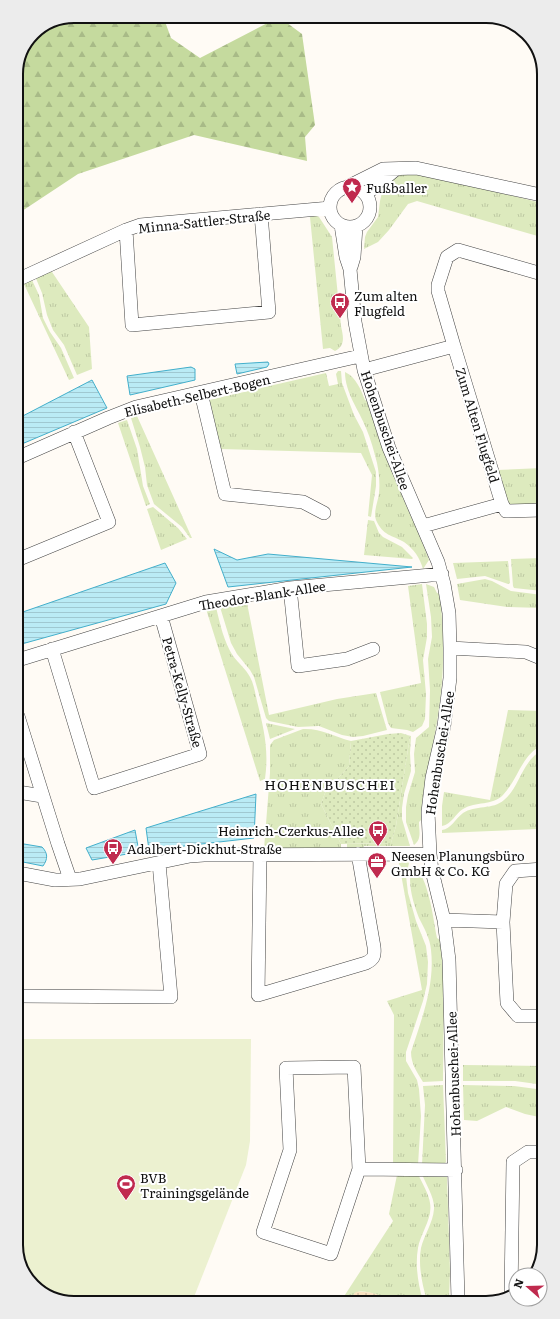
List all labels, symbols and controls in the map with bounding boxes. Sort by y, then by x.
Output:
place icon: Fußballer [341,176,363,204]
place label: Fußballer [366,178,428,197]
street label: Minna-Sattler-Straße [137,205,271,237]
place label: Zum alten Flugfeld [354,286,418,320]
bus stop icon: Zum alten Flugfeld [329,291,351,319]
street label: Zum Alten Flugfeld [451,365,505,485]
street label: Hohenbuschei-Allee [357,368,415,493]
street label: Elisabeth-Selbert-Bogen [122,369,272,421]
street label: Theodor-Blank-Allee [197,576,327,614]
street label: Petra-Kelly-Straße [158,634,208,750]
street label: Hohenbuschei-Allee [420,689,458,816]
district label: HOHENBUSCHEI [264,774,396,794]
bus stop icon: Heinrich-Czerkus-Allee [367,819,389,847]
place label: Heinrich-Czerkus-Allee [218,821,364,840]
bus stop icon: Adalbert-Dickhut-Straße [102,837,124,865]
place label: Adalbert-Dickhut-Straße [127,839,282,858]
place label: Neesen Planungsbüro GmbH & Co. KG [391,846,525,880]
office icon: Neesen Planungsbüro GmbH & Co. KG [366,851,388,879]
street label: Hohenbuschei-Allee [441,1011,465,1137]
place label: BVB Trainingsgelände [140,1168,249,1202]
sports icon: BVB Trainingsgelände [115,1173,137,1201]
north arrow [508,1267,548,1307]
text: N [509,1276,527,1290]

